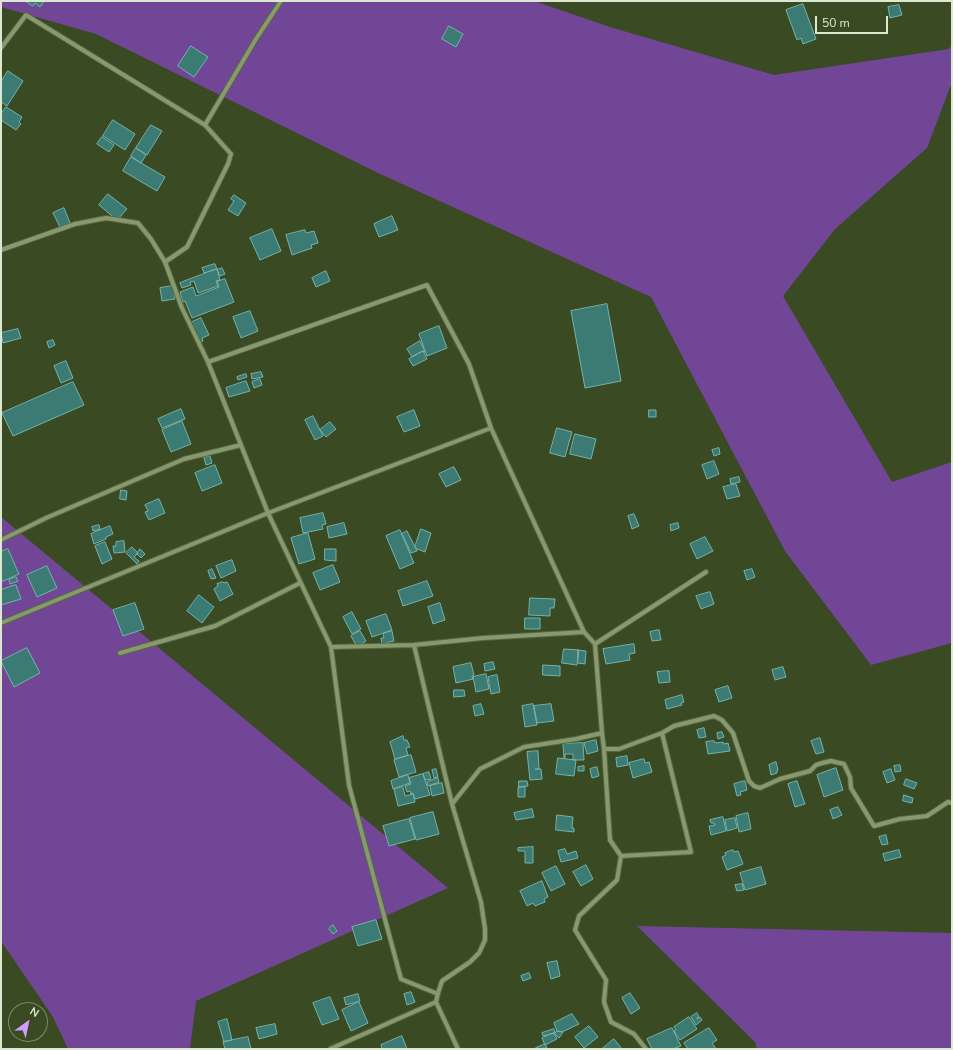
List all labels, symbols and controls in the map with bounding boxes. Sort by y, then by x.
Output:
scale bar [817,8,890,34]
text: 50 m [822,15,850,31]
north arrow [8,1002,48,1042]
text: N [27,1004,42,1021]

